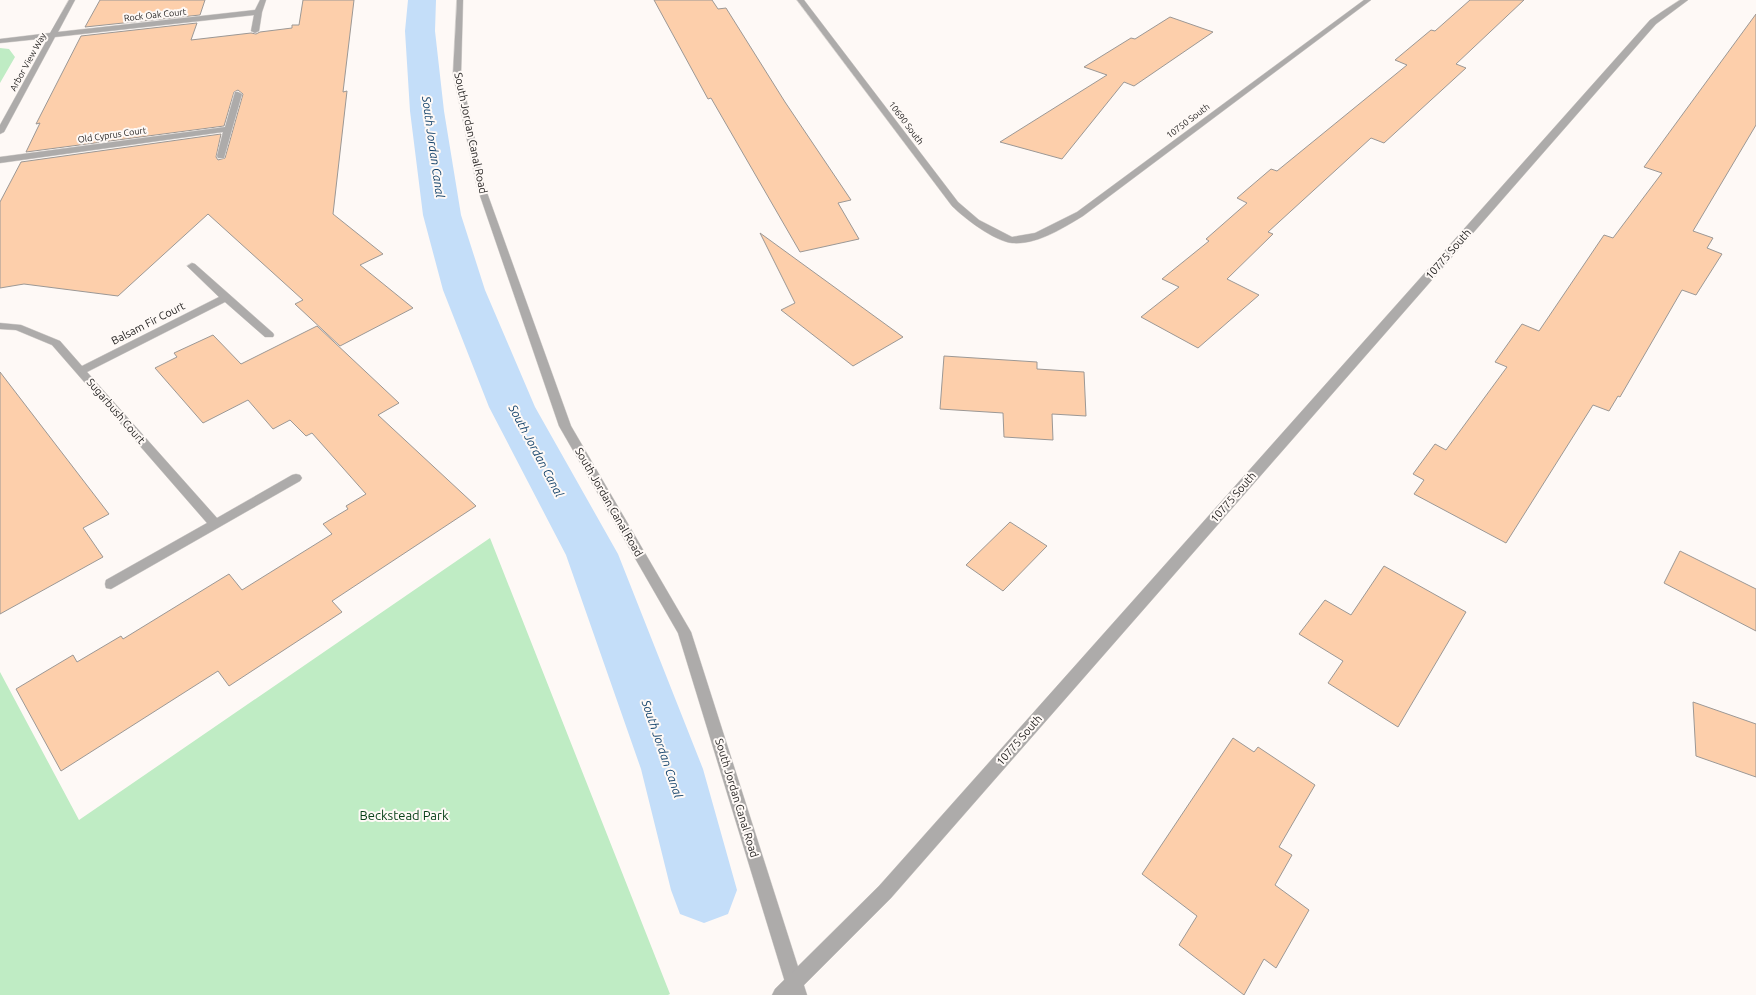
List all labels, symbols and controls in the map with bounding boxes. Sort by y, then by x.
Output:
street label: Rock Oak Court [123,7,187,23]
street label: Arbor View Way [8,31,48,93]
street label: South Jordan Canal Road [452,71,490,195]
water label: South Jordan Canal [420,94,447,199]
street label: 10690 South [887,100,925,146]
street label: 10750 South [1165,102,1211,140]
street label: Old Cyprus Court [77,125,147,145]
street label: 10775 South [1423,226,1473,282]
street label: Balsam Fir Court [109,299,187,347]
street label: Sugarbush Court [84,376,148,447]
water label: South Jordan Canal [506,401,567,500]
street label: South Jordan Canal Road [573,445,645,559]
street label: 10775 South [1208,469,1258,525]
water label: South Jordan Canal [639,697,686,800]
street label: 10775 South [994,712,1044,768]
street label: South Jordan Canal Road [713,737,761,859]
park label: Beckstead Park [359,808,449,822]

